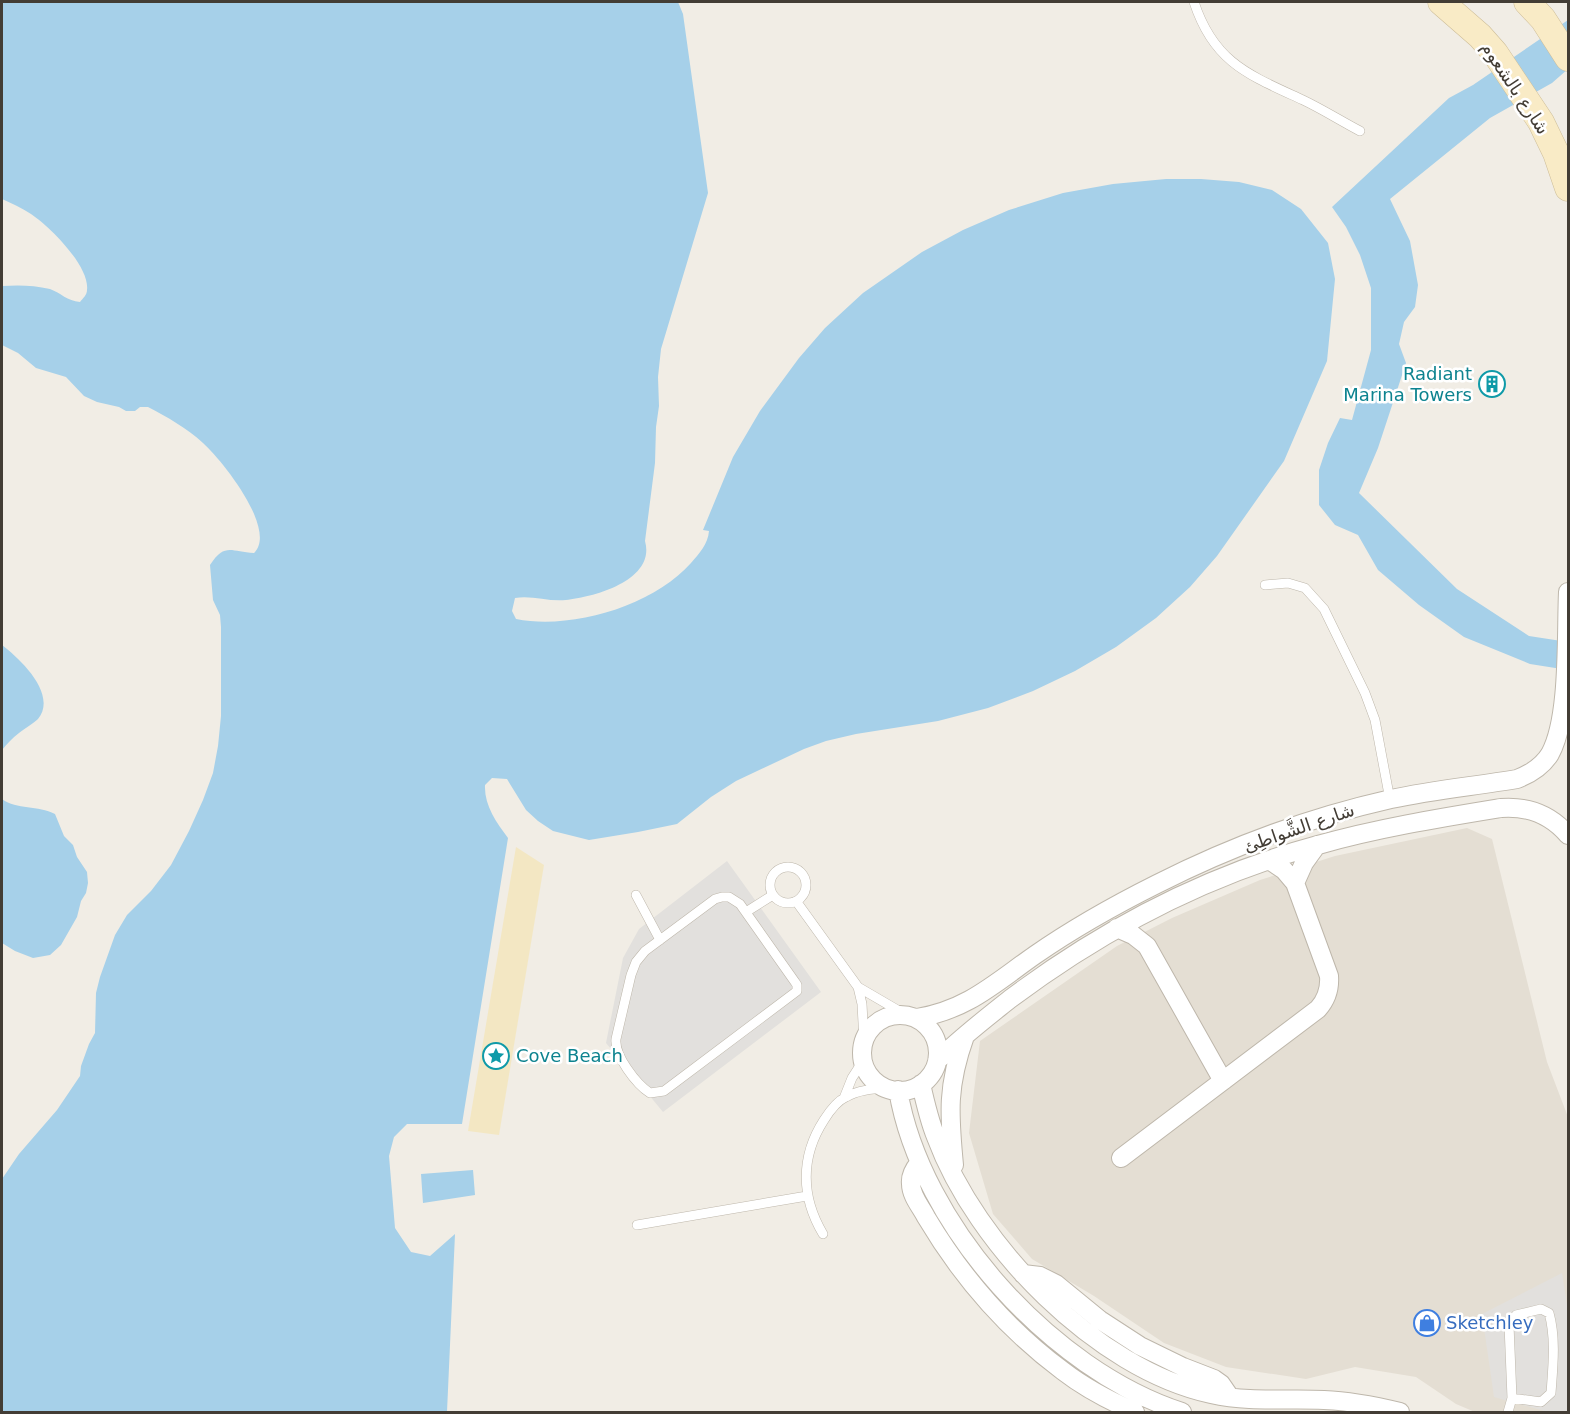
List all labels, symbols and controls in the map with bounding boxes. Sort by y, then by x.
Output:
street label: شارع بالشعوم [1476,38,1554,138]
place label: Radiant Marina Towers [1343,363,1472,405]
building icon: Radiant Marina Towers [1477,369,1507,399]
street label: شارع الشَّواطِئ [1240,796,1357,857]
place icon: Cove Beach [481,1041,511,1071]
place label: Cove Beach [516,1045,623,1066]
shop icon: Sketchley [1412,1308,1442,1338]
place label: Sketchley [1446,1312,1534,1333]

